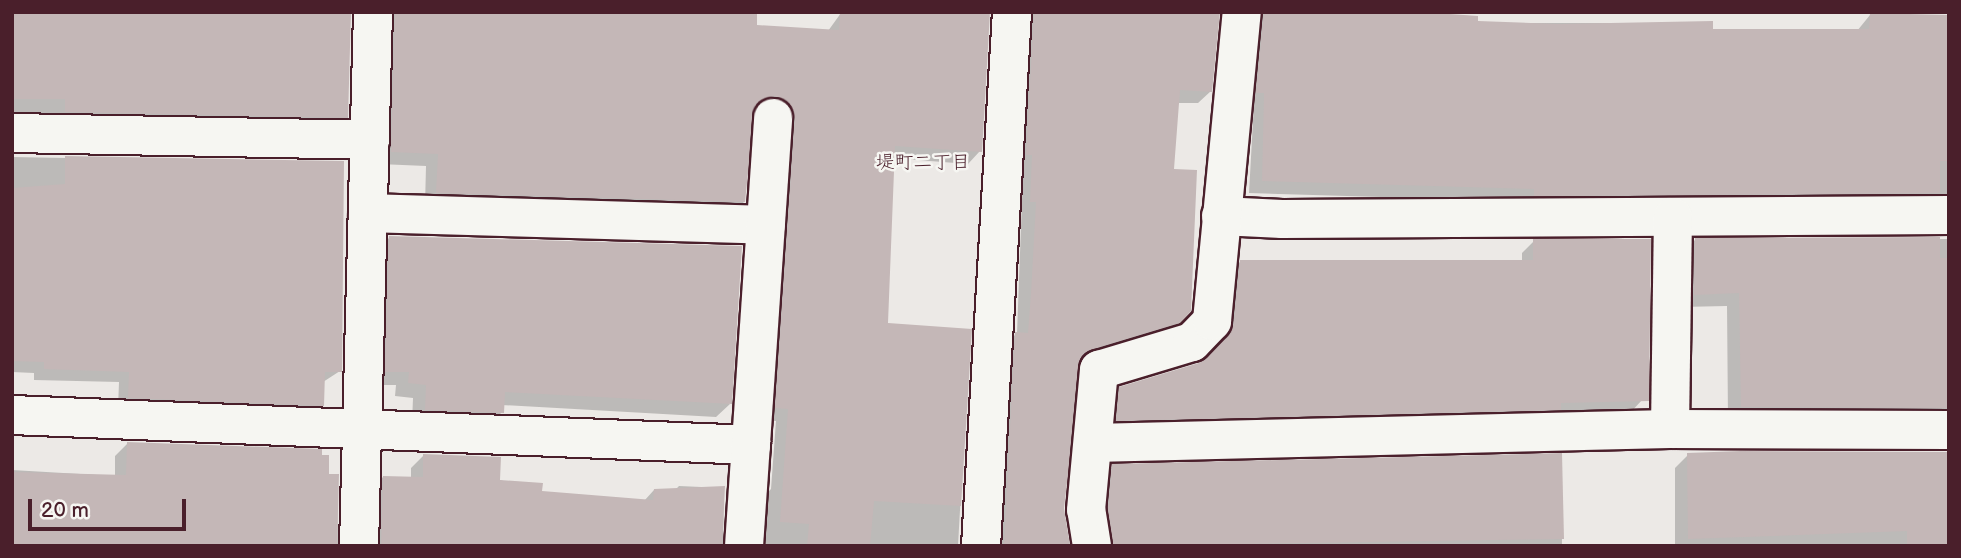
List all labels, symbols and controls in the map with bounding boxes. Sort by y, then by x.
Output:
district label: 堤町二丁目 [876,152,970,174]
scale bar [32,484,189,528]
text: 20 m [41,498,89,523]

